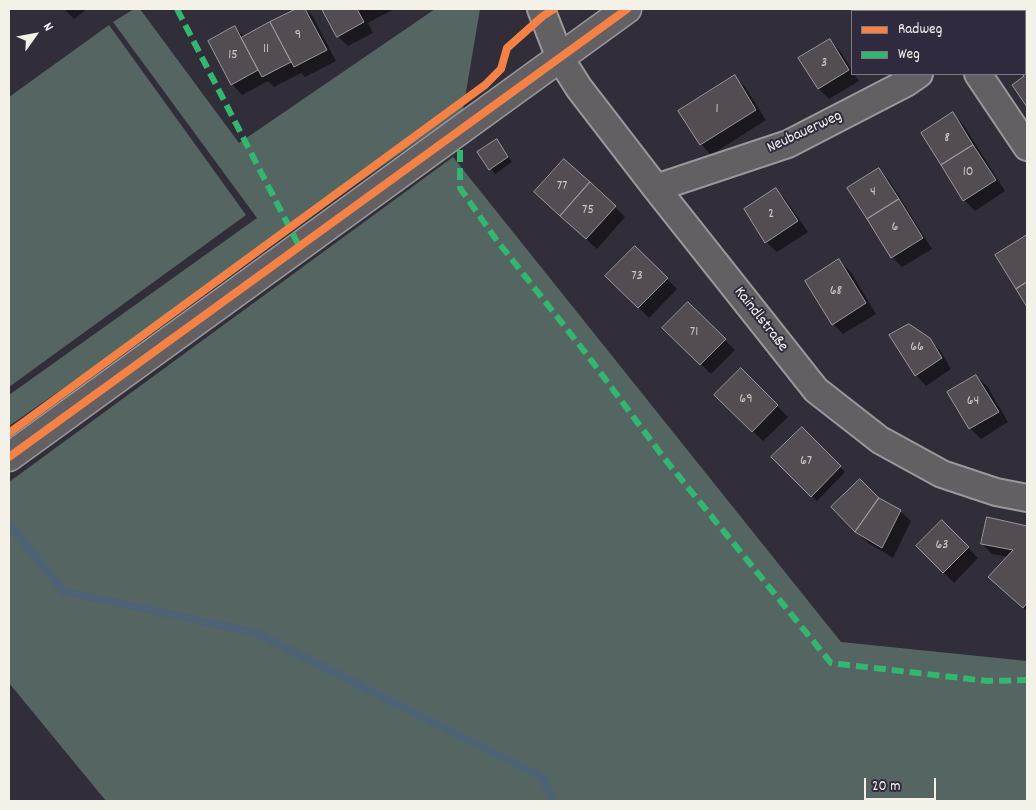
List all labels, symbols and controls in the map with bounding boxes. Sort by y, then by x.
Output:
north arrow [10,10,60,60]
legend [851,10,1026,75]
text: N [37,19,58,35]
text: Radweg [898,19,942,41]
house number: 9 [295,28,301,44]
house number: 11 [263,42,269,58]
text: Weg [898,44,920,66]
house number: 15 [228,48,238,64]
house number: 3 [821,56,827,72]
house number: 1 [715,102,719,118]
street label: Neubauerweg [764,107,846,159]
house number: 8 [944,131,950,147]
house number: 10 [963,165,973,181]
house number: 77 [557,179,567,195]
house number: 4 [870,185,876,201]
house number: 75 [582,203,594,219]
house number: 2 [768,207,774,223]
house number: 6 [892,220,898,236]
house number: 73 [631,269,643,285]
street label: Kaindlstraße [729,284,791,356]
house number: 68 [830,284,842,300]
house number: 71 [690,325,698,341]
house number: 66 [910,340,924,356]
house number: 69 [739,392,753,408]
house number: 64 [967,394,979,410]
house number: 67 [800,454,812,470]
house number: 63 [935,538,949,554]
scale bar [866,768,938,800]
text: 20 m [872,776,900,798]

